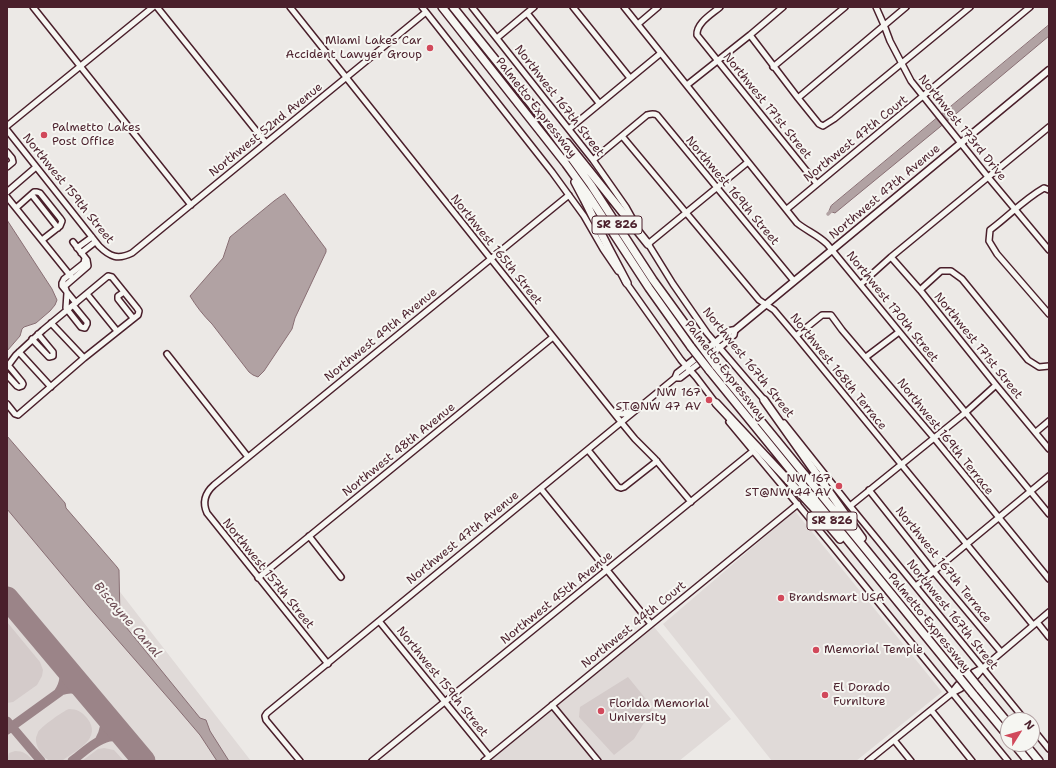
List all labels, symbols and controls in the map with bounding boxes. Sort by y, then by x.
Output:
place label: Miami Lakes Car Accident Lawyer Group [285,34,422,62]
street label: Northwest 167th Street [511,42,607,160]
marker: Miami Lakes Car Accident Lawyer Group [425,43,435,53]
street label: Northwest 171st Street [720,50,814,162]
street label: Palmetto Expressway [492,55,580,161]
street label: Northwest 173rd Drive [915,72,1009,184]
street label: Northwest 52nd Avenue [206,80,326,180]
street label: Northwest 47th Court [801,93,911,185]
place label: Palmetto Lakes Post Office [52,121,140,149]
marker: Palmetto Lakes Post Office [39,130,49,140]
street label: Northwest 159th Street [19,131,117,247]
street label: Northwest 169th Street [682,134,782,248]
street label: Northwest 47th Avenue [827,141,943,243]
street label: Northwest 165th Street [447,192,545,308]
road number: SR 826 [592,216,642,234]
street label: Northwest 170th Street [843,249,941,365]
street label: Northwest 49th Avenue [322,285,440,385]
street label: Northwest 171st Street [931,290,1025,402]
street label: Northwest 167th Street [699,305,797,421]
street label: Northwest 168th Terrace [787,311,889,433]
street label: Palmetto Expressway [681,318,769,424]
street label: Northwest 169th Terrace [894,376,996,498]
place label: NW 167 ST@NW 47 AV [616,386,701,414]
marker: NW 167 ST@NW 47 AV [704,395,714,405]
street label: Northwest 48th Avenue [340,400,458,500]
place label: NW 167 ST@NW 44 AV [745,472,831,500]
marker: NW 167 ST@NW 44 AV [834,481,844,491]
street label: Northwest 47th Avenue [404,488,522,588]
street label: Northwest 167th Terrace [892,504,994,626]
road number: SR 826 [807,512,857,530]
street label: Northwest 157th Street [219,516,317,632]
street label: Northwest 45th Avenue [498,548,616,648]
street label: Northwest 167th Street [903,557,1001,673]
street label: Palmetto Expressway [885,571,973,675]
street label: Northwest 44th Court [579,578,689,672]
water label: Biscayne Canal [90,579,164,661]
place label: Brandsmart USA [789,591,884,605]
marker: Brandsmart USA [776,593,786,603]
street label: Northwest 159th Street [393,624,491,740]
place label: Memorial Temple [824,643,923,657]
marker: Memorial Temple [811,645,821,655]
place label: El Dorado Furniture [833,681,890,709]
marker: El Dorado Furniture [820,690,830,700]
place label: Florida Memorial University [609,697,709,725]
marker: Florida Memorial University [596,706,606,716]
north arrow [1000,712,1040,752]
text: N [1021,717,1038,733]

